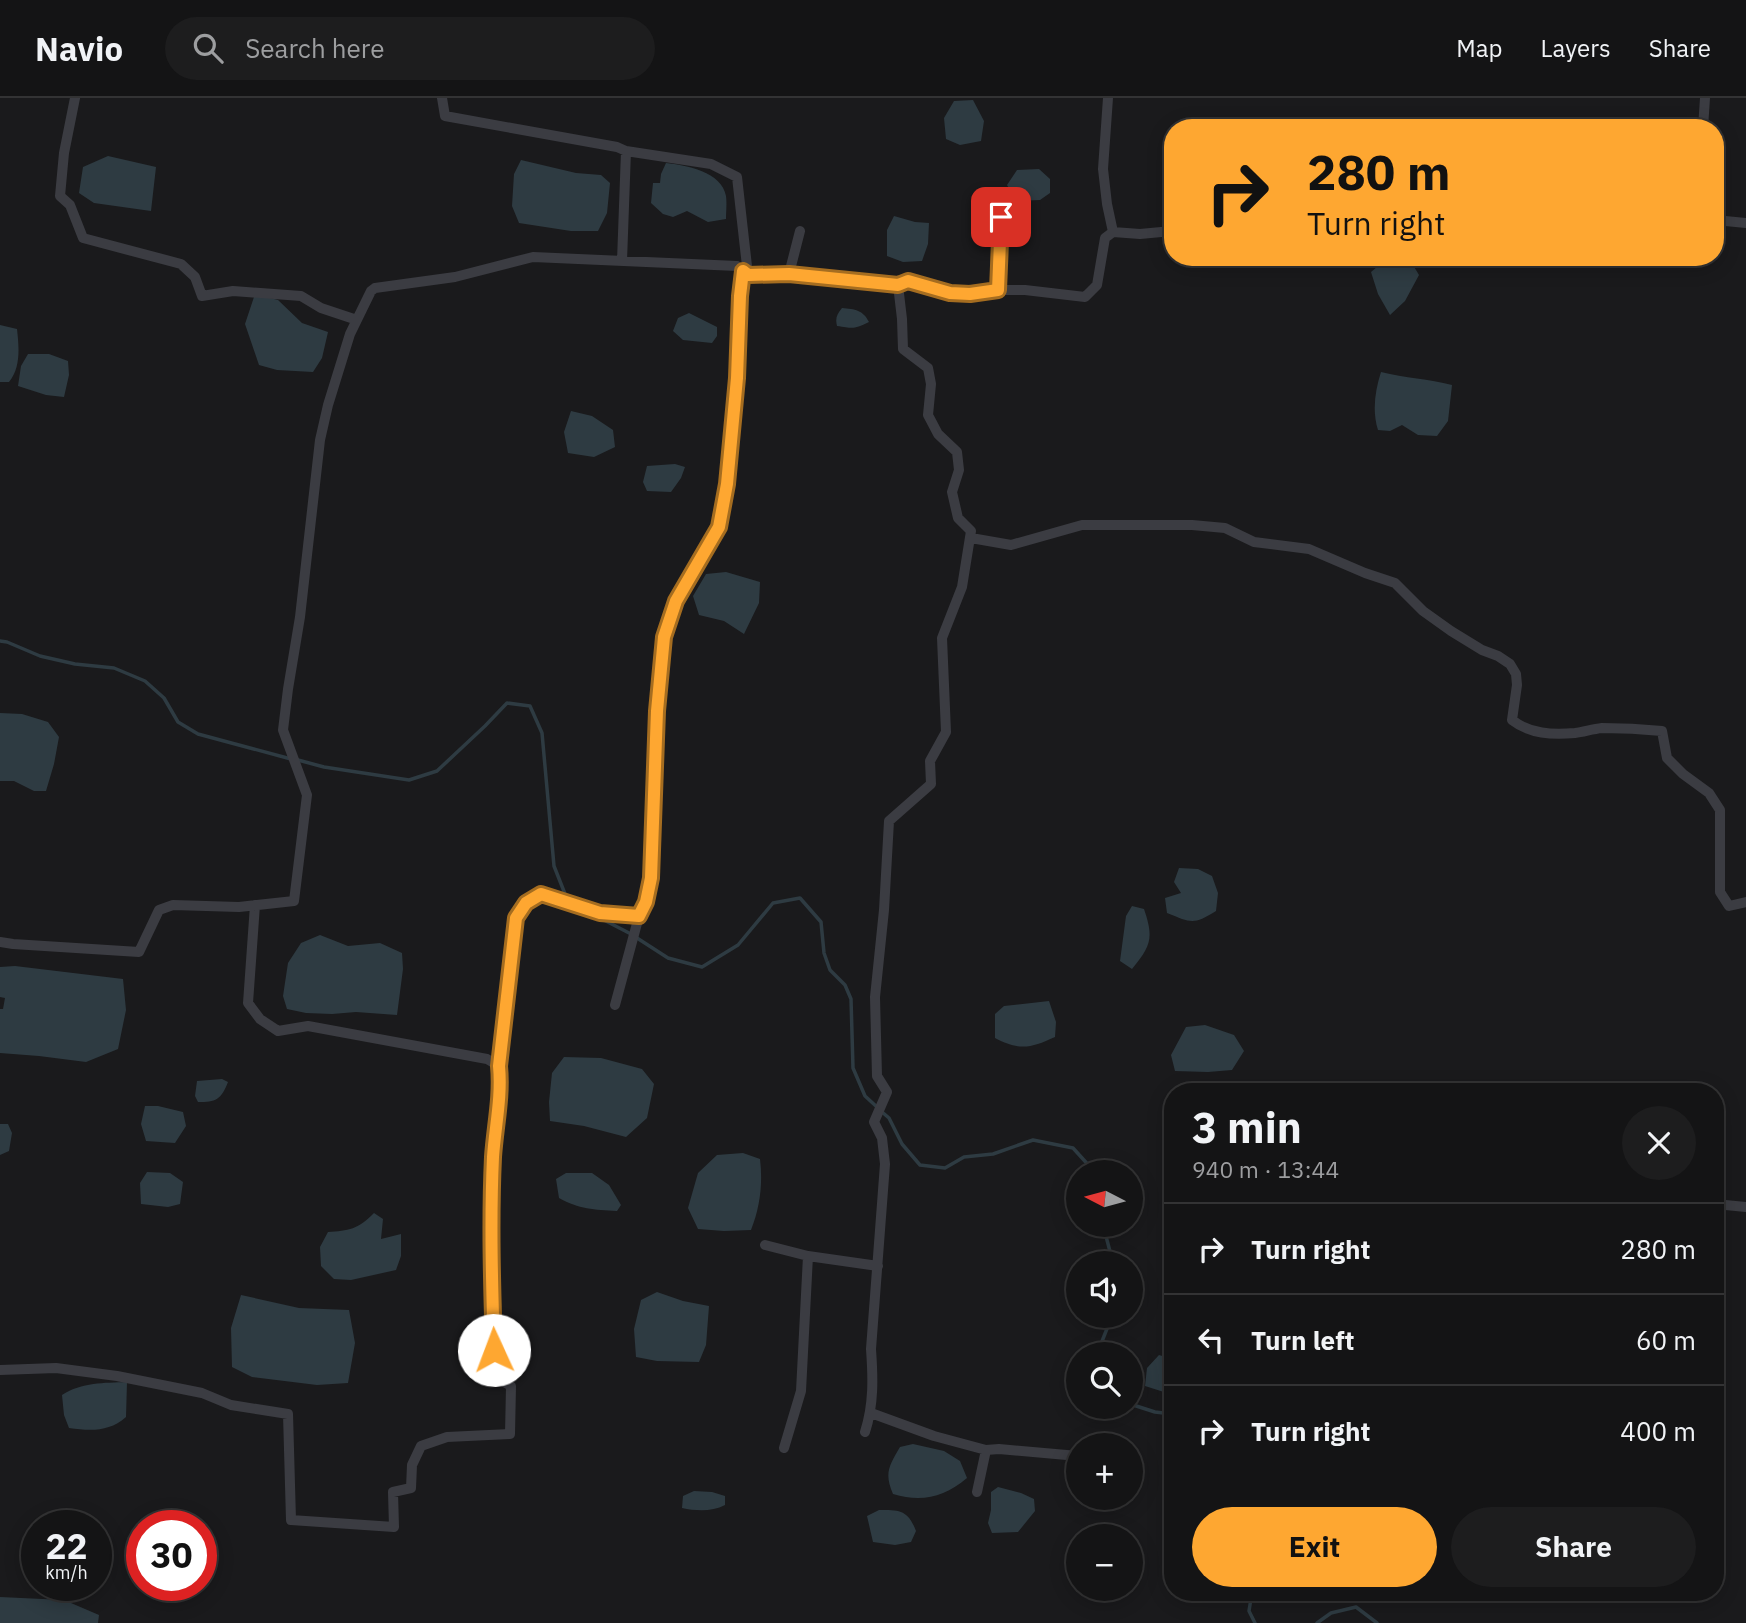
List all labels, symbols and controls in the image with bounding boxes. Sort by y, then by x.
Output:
search box [165,17,655,80]
text: Navio [35,27,123,70]
icon: search [189,29,227,67]
text: Search here [245,31,385,65]
text: Map [1456,32,1503,64]
text: Layers [1541,32,1611,64]
text: Share [1649,32,1711,64]
text: 280 m [1307,140,1451,203]
icon: right [1192,147,1283,238]
pin [971,187,1031,247]
icon: arrive [982,198,1020,236]
text: Turn right [1307,202,1445,244]
text: 3 min [1192,1100,1302,1155]
button: close [1622,1106,1696,1180]
text: 940 m · 13:44 [1192,1154,1339,1184]
north arrow [1066,1160,1143,1237]
map controls [1066,1160,1143,1601]
icon: right [1192,1230,1230,1268]
text: Turn right [1251,1232,1370,1266]
text: 280 m [1620,1232,1696,1266]
button: sound [1066,1251,1143,1328]
position arrow [457,1313,531,1387]
icon: left [1192,1321,1230,1359]
text: Turn left [1251,1323,1354,1357]
text: 60 m [1636,1323,1696,1357]
button: search [1066,1342,1143,1419]
icon: right [1192,1412,1230,1450]
text: Turn right [1251,1414,1370,1448]
text: 400 m [1620,1414,1696,1448]
button: + [1066,1433,1143,1510]
button: Exit [1192,1507,1437,1587]
button: Share [1451,1507,1696,1587]
speed limit sign: 30 [126,1510,217,1601]
text: 22 [45,1523,88,1569]
button: − [1066,1524,1143,1601]
text: km/h [45,1561,88,1584]

